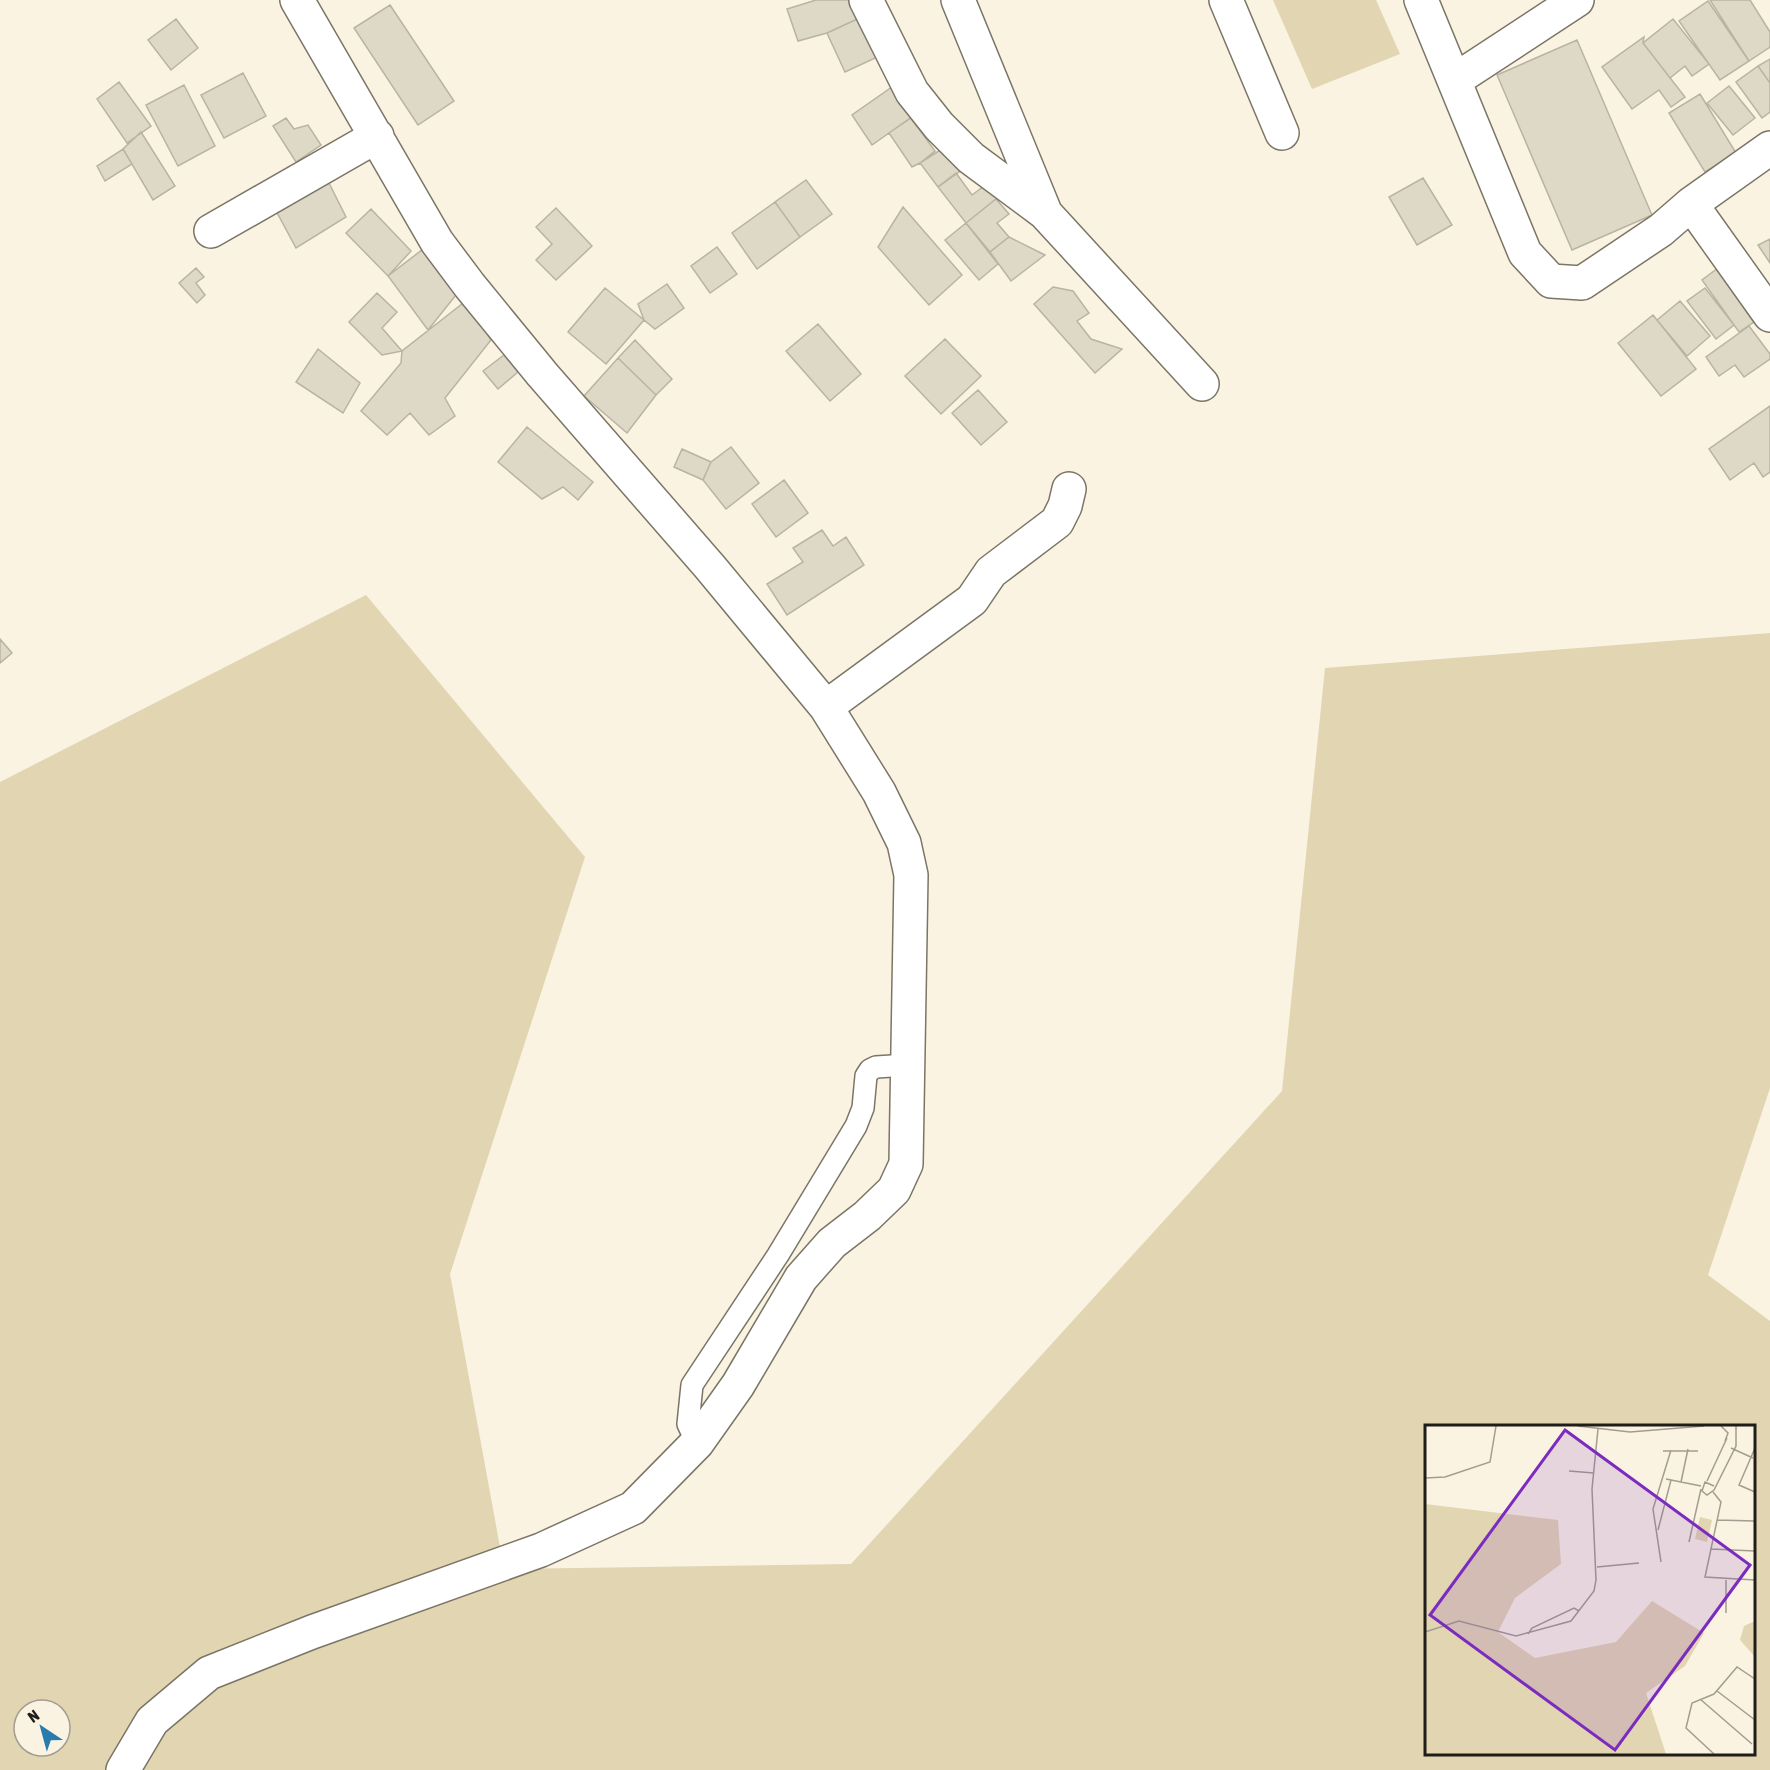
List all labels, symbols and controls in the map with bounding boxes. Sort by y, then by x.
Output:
inset map [1425,1425,1755,1755]
north arrow [12,1698,72,1758]
text: N [24,1706,42,1726]

